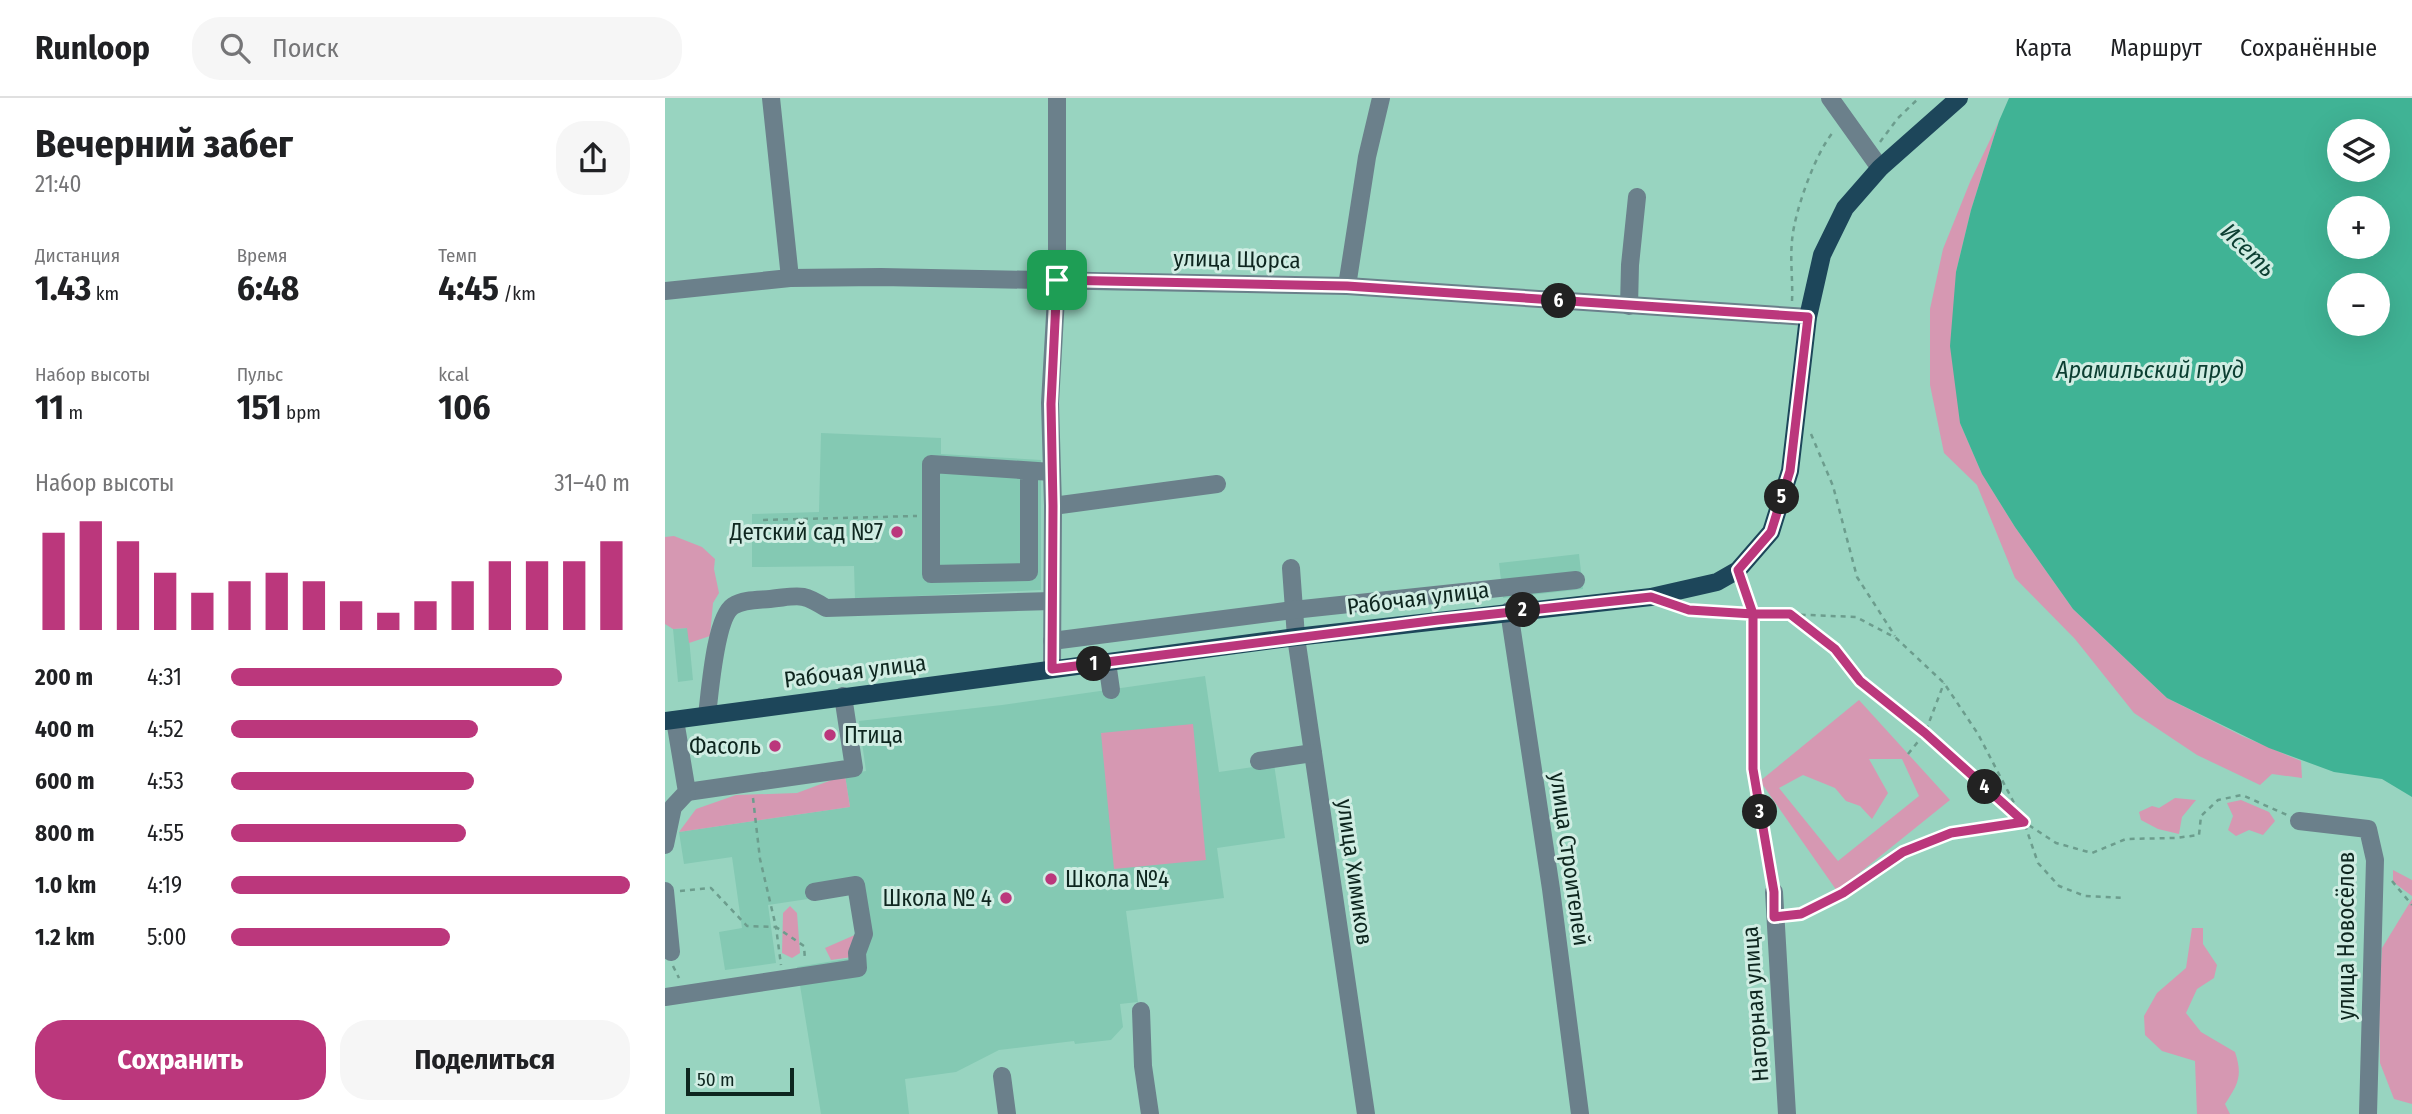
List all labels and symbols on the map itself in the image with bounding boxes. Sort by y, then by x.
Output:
water label: Исеть [2215,217,2281,283]
street label: улица Щорса [1173,244,1301,274]
pin [1027,250,1087,310]
pin: 6 [1541,284,1577,318]
water label: Арамильский пруд [2055,356,2244,384]
pin: 5 [1765,480,1799,514]
place label: Детский сад №7 [729,518,883,546]
marker: Детский сад №7 [889,524,905,540]
street label: Рабочая улица [1345,575,1491,621]
pin: 2 [1505,592,1541,628]
pin: 1 [1077,646,1111,682]
street label: Рабочая улица [782,648,928,694]
place label: Птица [844,721,903,749]
marker: Птица [822,727,838,743]
place label: Фасоль [689,732,761,760]
marker: Фасоль [767,738,783,754]
street label: улица Строителей [1544,770,1596,948]
pin: 4 [1967,770,2003,804]
pin: 3 [1743,794,1777,830]
street label: улица Химиков [1331,797,1379,947]
street label: улица Новосёлов [2332,852,2360,1020]
place label: Школа №4 [1065,865,1169,893]
marker: Школа №4 [1043,871,1059,887]
place label: Школа № 4 [882,884,992,912]
marker: Школа № 4 [998,890,1014,906]
street label: Нагорная улица [1736,925,1774,1083]
scale bar [686,1065,795,1097]

